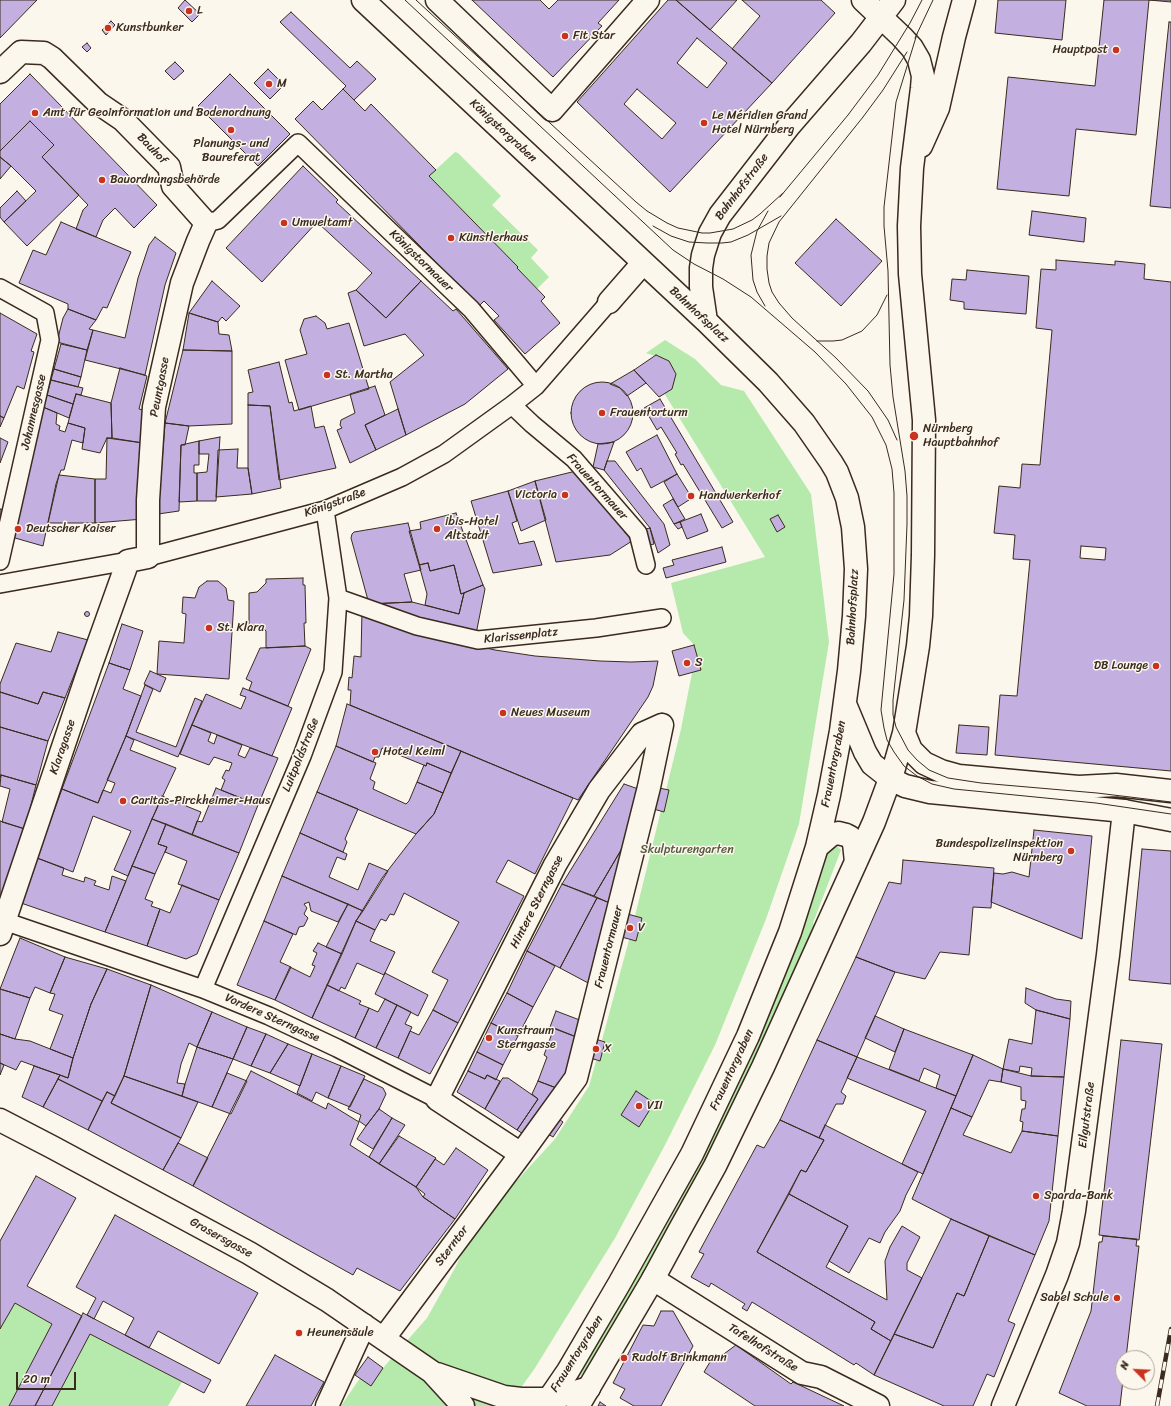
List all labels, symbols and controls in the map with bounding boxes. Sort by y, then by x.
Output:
place label: L [197,4,203,18]
marker: L [184,6,194,16]
place label: Kunstbunker [116,21,183,35]
marker: Kunstbunker [103,23,113,33]
place label: Fit Star [573,29,615,43]
marker: Fit Star [560,31,570,41]
place label: Hauptpost [1052,43,1108,57]
marker: Hauptpost [1111,45,1121,55]
place label: M [277,77,287,91]
marker: M [264,79,274,89]
street label: Königstorgraben [466,96,540,166]
place label: Amt für Geoinformation und Bodenordnung [43,106,271,120]
marker: Amt für Geoinformation und Bodenordnung [30,108,40,118]
place label: Le Méridien Grand Hotel Nürnberg [712,109,807,137]
marker: Le Méridien Grand Hotel Nürnberg [699,118,709,128]
marker: Planungs- und Baureferat [226,125,236,135]
street label: Bauhof [134,131,170,167]
place label: Planungs- und Baureferat [193,137,269,165]
street label: Bahnhofstraße [712,151,772,223]
place label: Bauordnungsbehörde [110,173,220,187]
marker: Bauordnungsbehörde [97,175,107,185]
place label: Umweltamt [292,216,352,230]
marker: Umweltamt [279,218,289,228]
street label: Königstormauer [386,227,456,295]
place label: Künstlerhaus [459,231,528,245]
marker: Künstlerhaus [446,233,456,243]
street label: Bahnhofsplatz [666,284,732,346]
street label: Peuntgasse [147,356,173,418]
place label: St. Martha [335,368,393,382]
marker: St. Martha [322,370,332,380]
street label: Johannesgasse [18,373,50,451]
place label: Frauentorturm [610,406,688,420]
marker: Frauentorturm [597,408,607,418]
place label: Nürnberg Hauptbahnhof [923,422,998,450]
marker: Nürnberg Hauptbahnhof [908,430,920,442]
street label: Frauentormauer [563,451,631,523]
street label: Königstraße [302,485,368,521]
place label: Victoria [515,488,557,502]
place label: Handwerkerhof [699,489,780,503]
marker: Victoria [560,490,570,500]
marker: Handwerkerhof [686,491,696,501]
place label: ibis-Hotel Altstadt [445,515,498,543]
place label: Deutscher Kaiser [26,522,115,536]
marker: Deutscher Kaiser [13,524,23,534]
marker: ibis-Hotel Altstadt [432,524,442,534]
street label: Bahnhofsplatz [844,569,862,645]
place label: St. Klara [217,621,264,635]
marker: St. Klara [204,623,214,633]
street label: Klarissenplatz [483,625,559,647]
place label: S [695,656,703,670]
marker: S [682,658,692,668]
place label: DB Lounge [1094,659,1148,673]
marker: DB Lounge [1151,661,1161,671]
place label: Neues Museum [511,706,590,720]
marker: Neues Museum [498,708,508,718]
street label: Luitpoldstraße [280,716,322,794]
street label: Klaragasse [47,718,79,776]
street label: Frauentorgraben [819,720,849,808]
place label: Hotel Keiml [383,745,445,759]
marker: Hotel Keiml [370,747,380,757]
place label: Caritas-Pirckheimer-Haus [131,794,270,808]
marker: Caritas-Pirckheimer-Haus [118,796,128,806]
place label: Bundespolizeiinspektion Nürnberg [936,837,1063,865]
park label: Skulpturengarten [640,843,734,857]
marker: Bundespolizeiinspektion Nürnberg [1066,846,1076,856]
street label: Hintere Sterngasse [507,853,567,951]
street label: Frauentormauer [592,904,626,990]
place label: V [638,921,645,935]
marker: V [625,923,635,933]
street label: Vordere Sterngasse [222,991,322,1045]
place label: Kunstraum Sterngasse [497,1024,556,1052]
street label: Frauentorgraben [707,1027,757,1113]
marker: Kunstraum Sterngasse [484,1033,494,1043]
place label: X [604,1042,612,1056]
marker: X [591,1044,601,1054]
street label: Eilgutstraße [1076,1081,1098,1149]
place label: VII [647,1099,663,1113]
marker: VII [634,1101,644,1111]
place label: Sparda-Bank [1044,1189,1113,1203]
marker: Sparda-Bank [1031,1191,1041,1201]
street label: Grasersgasse [187,1215,255,1261]
street label: Sterntor [432,1223,472,1269]
place label: Sabel Schule [1040,1291,1109,1305]
marker: Sabel Schule [1112,1293,1122,1303]
street label: Frauentorgraben [548,1313,606,1395]
street label: Tafelhofstraße [725,1321,801,1375]
place label: Heunensäule [307,1326,374,1340]
marker: Heunensäule [294,1328,304,1338]
north arrow [1115,1350,1155,1390]
place label: Rudolf Brinkmann [632,1351,727,1365]
marker: Rudolf Brinkmann [619,1353,629,1363]
text: N [1114,1358,1135,1373]
scale bar [18,1364,78,1390]
text: 20 m [23,1368,50,1390]

